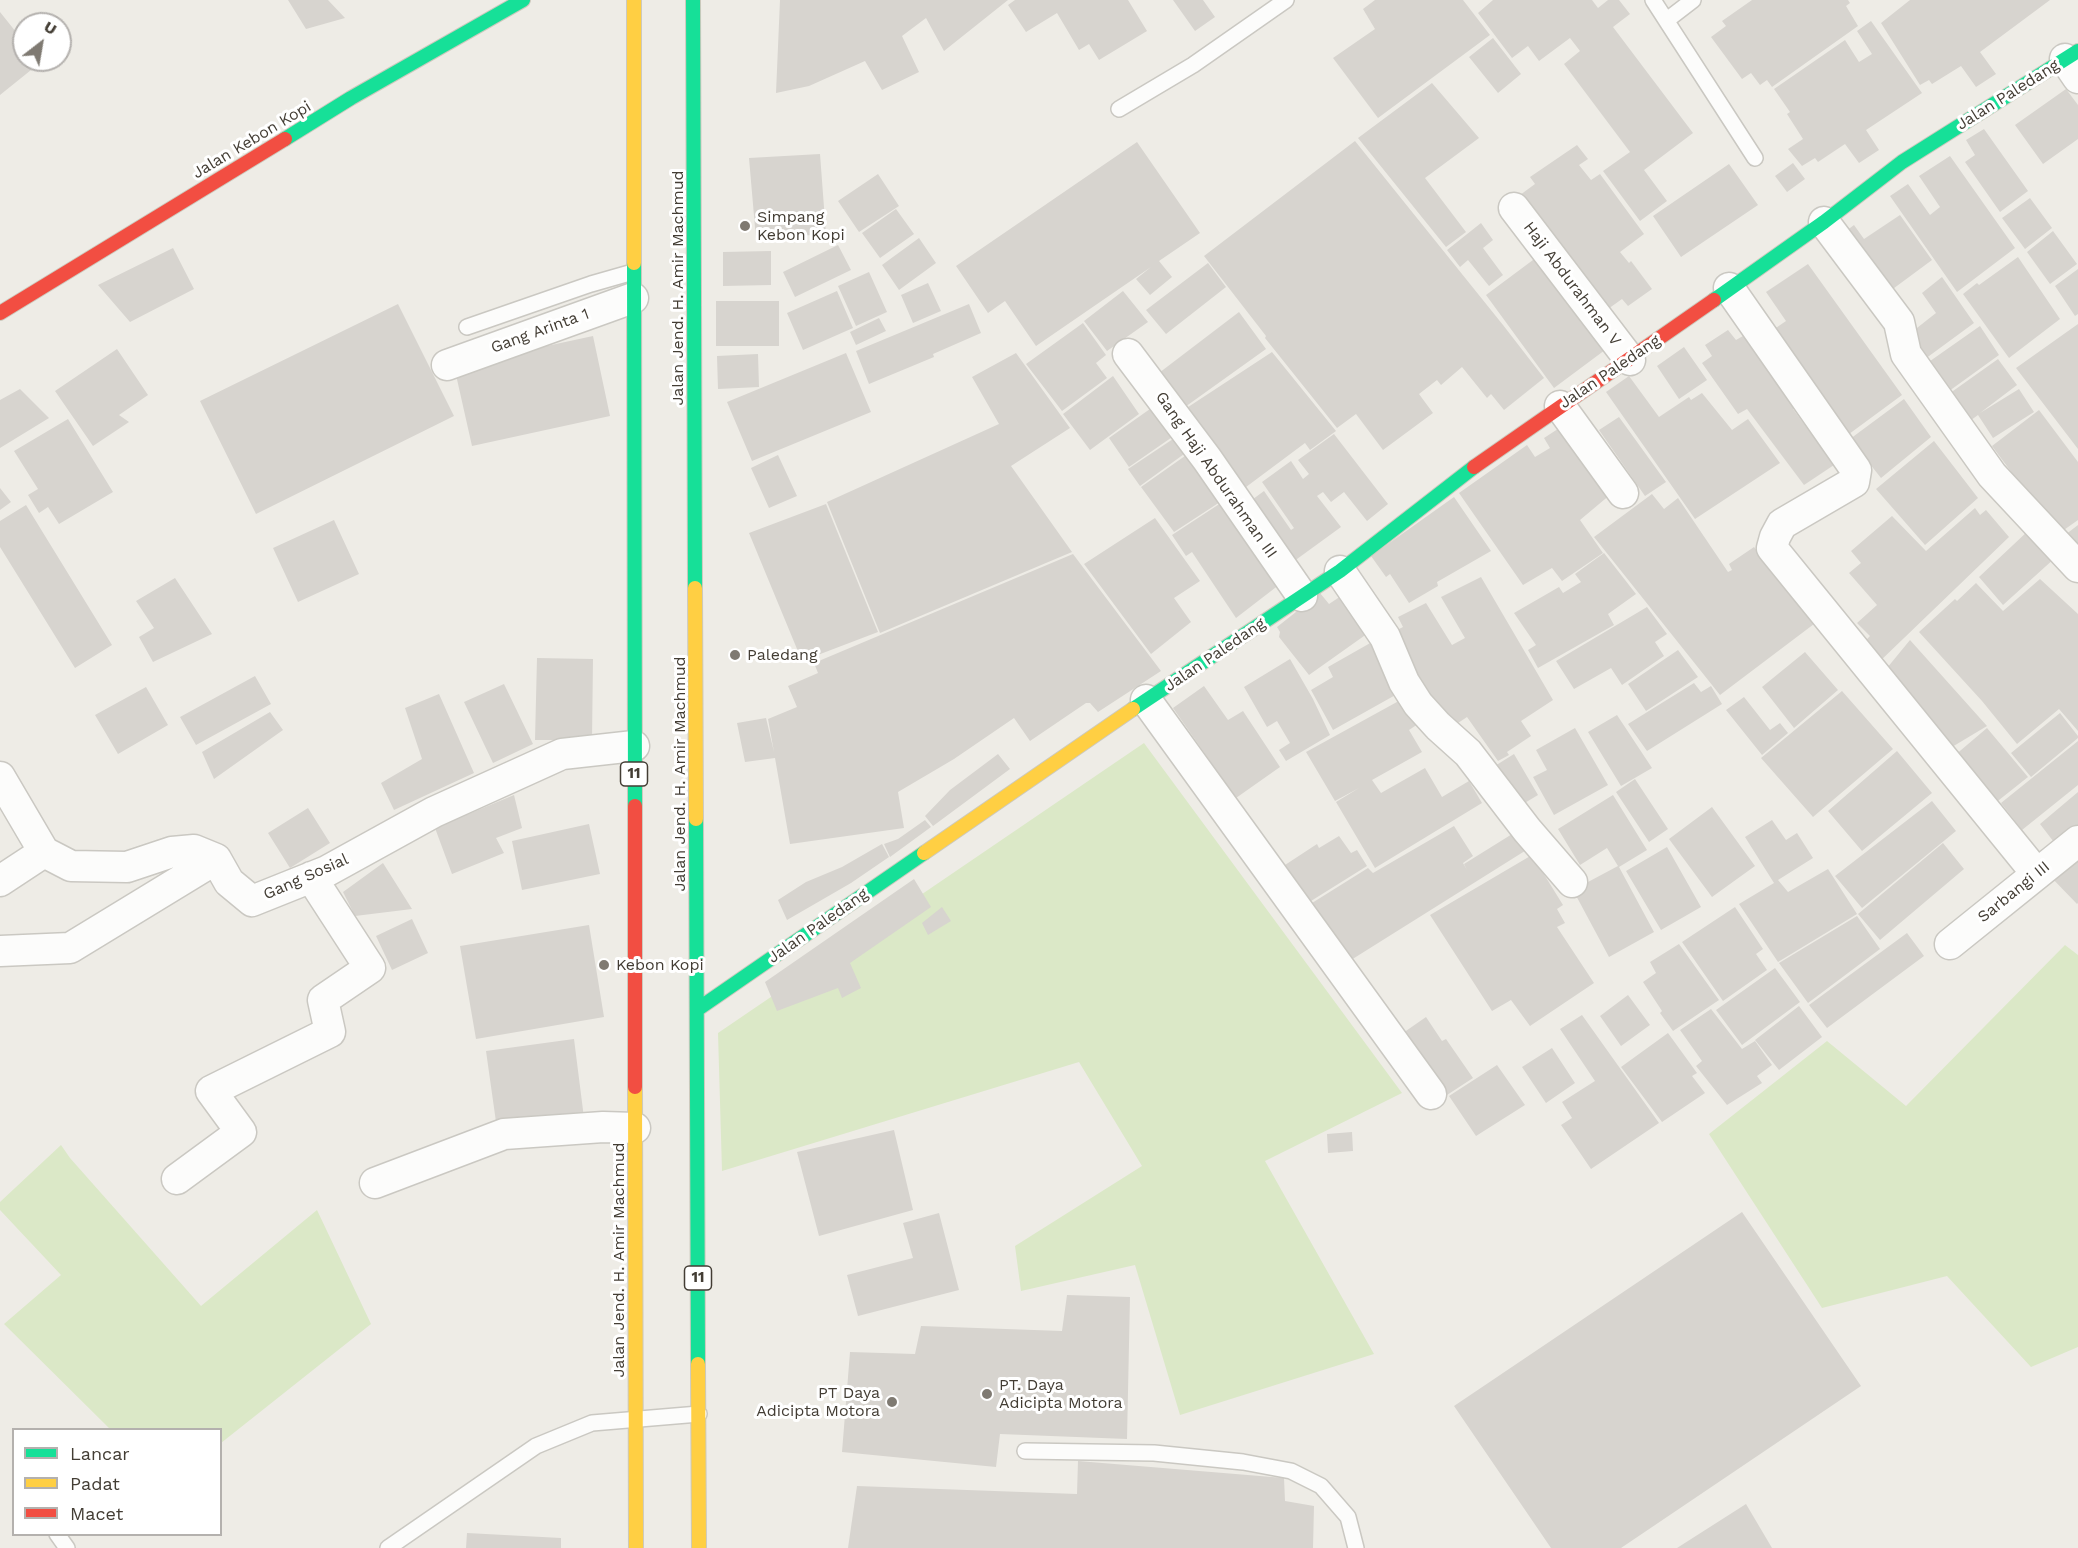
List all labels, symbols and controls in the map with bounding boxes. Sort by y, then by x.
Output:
north arrow [12,12,72,72]
text: U [41,17,60,39]
street label: Jalan Paledang [1953,56,2063,134]
street label: Jalan Kebon Kopi [189,97,315,183]
street label: Jalan Jend. H. Amir Machmud [668,170,688,406]
place label: Simpang Kebon Kopi [757,207,845,245]
street label: Haji Abdurahman V [1519,218,1625,350]
marker: Simpang Kebon Kopi [738,219,752,233]
street label: Gang Arinta 1 [488,304,592,358]
street label: Jalan Paledang [1556,331,1664,413]
street label: Gang Haji Abdurahman III [1151,388,1281,562]
street label: Jalan Paledang [1161,614,1269,696]
place label: Paledang [747,645,817,665]
marker: Paledang [728,648,742,662]
street label: Jalan Jend. H. Amir Machmud [670,656,690,892]
road number: 11 [620,762,648,786]
street label: Gang Sosial [261,850,351,904]
street label: Sarbangi III [1974,857,2054,927]
street label: Jalan Paledang [764,884,872,968]
place label: Kebon Kopi [616,955,704,975]
marker: Kebon Kopi [597,958,611,972]
street label: Jalan Jend. H. Amir Machmud [609,1142,629,1378]
road number: 11 [684,1266,712,1290]
place label: PT. Daya Adicipta Motora [999,1375,1123,1413]
place label: PT Daya Adicipta Motora [756,1383,880,1421]
marker: PT. Daya Adicipta Motora [980,1387,994,1401]
marker: PT Daya Adicipta Motora [885,1395,899,1409]
legend [12,1428,222,1536]
text: Lancar [70,1443,130,1464]
text: Padat [70,1473,120,1494]
text: Macet [70,1503,123,1524]

